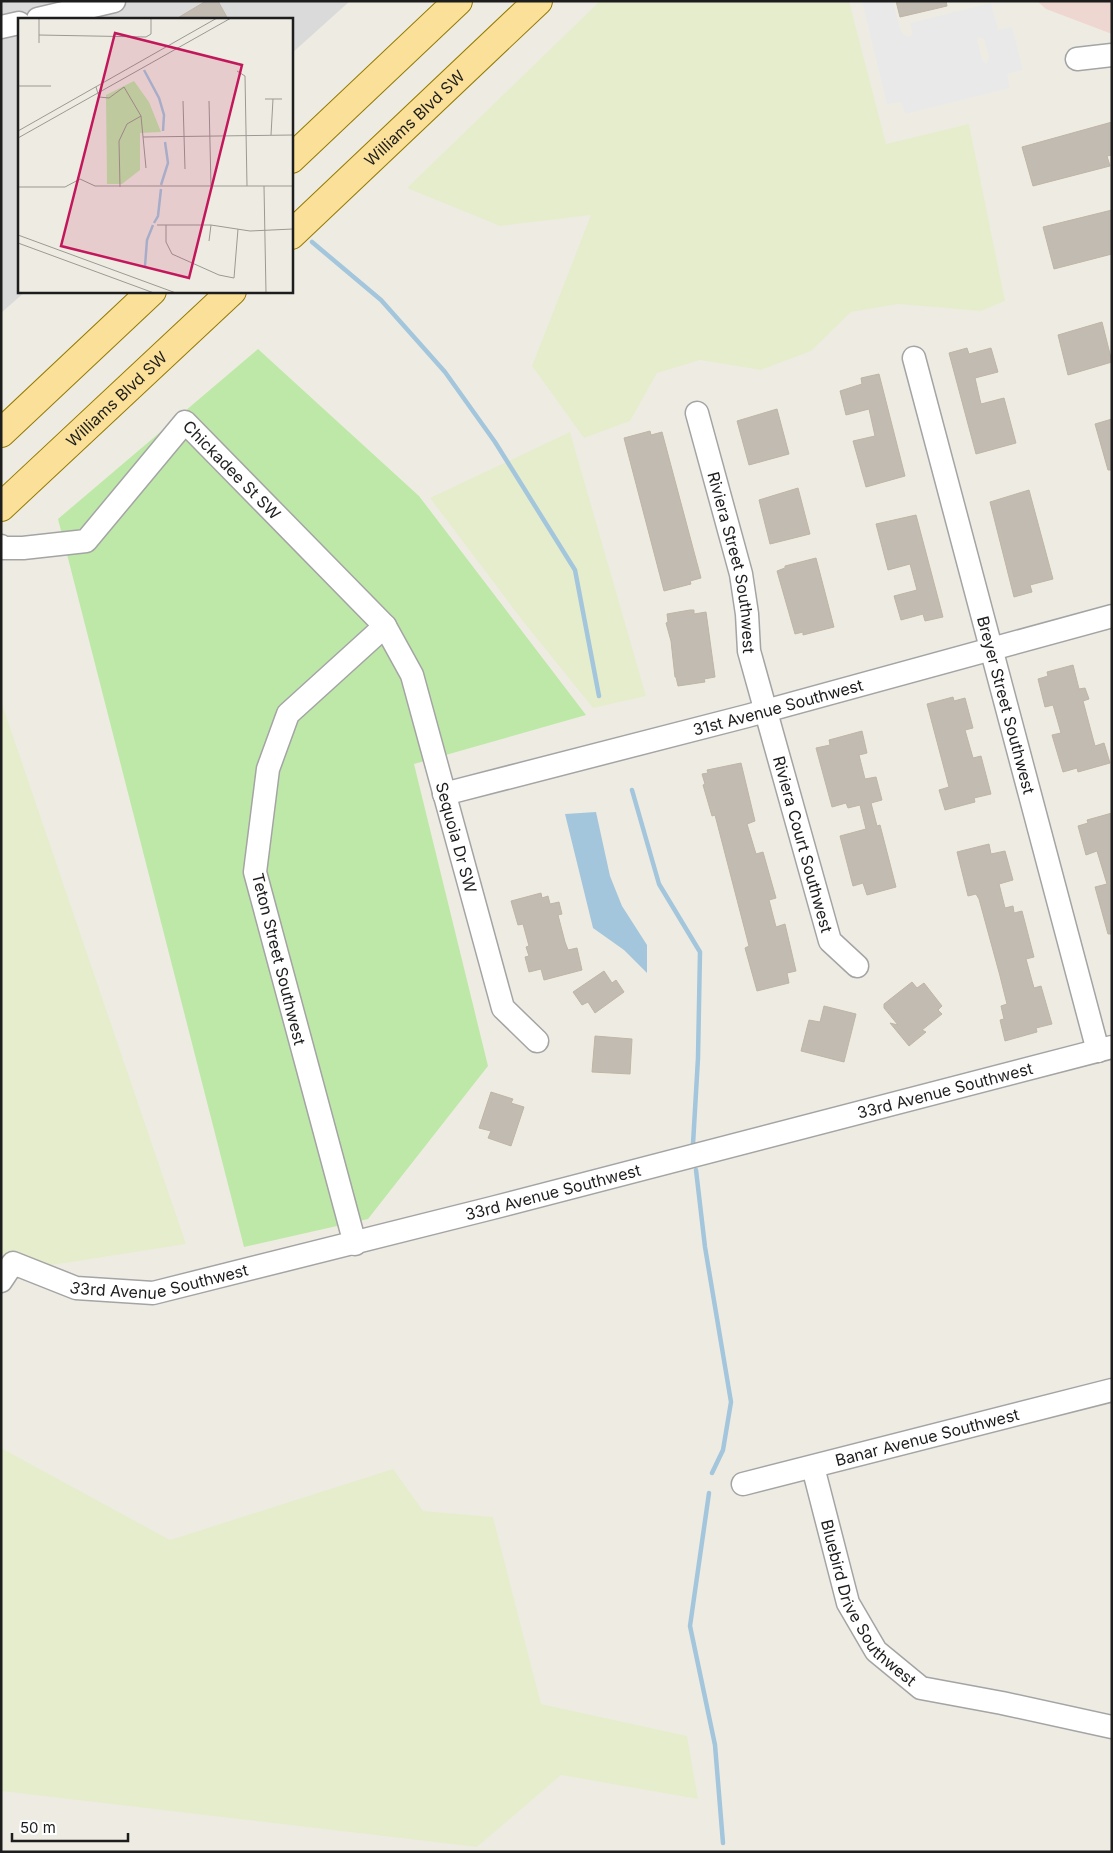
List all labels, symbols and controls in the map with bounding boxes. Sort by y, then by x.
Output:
inset map [18,18,292,292]
street label: Williams Blvd SW [360,66,469,170]
street label: Williams Blvd SW [62,347,171,451]
street label: Chickadee St SW [179,416,285,524]
street label: Riviera Street Southwest [704,469,759,654]
street label: Breyer Street Southwest [973,614,1039,796]
street label: 31st Avenue Southwest [691,675,865,740]
street label: Riviera Court Southwest [769,754,837,935]
street label: Sequoia Dr SW [432,780,481,895]
street label: Teton Street Southwest [248,871,310,1047]
street label: 33rd Avenue Southwest [855,1058,1035,1123]
street label: 33rd Avenue Southwest [463,1160,643,1224]
street label: 33rd Avenue Southwest [67,1260,250,1303]
street label: Banar Avenue Southwest [833,1404,1021,1470]
street label: Bluebird Drive Southwest [817,1517,921,1690]
scale bar [12,1810,129,1842]
text: 50 m [20,1818,56,1837]

